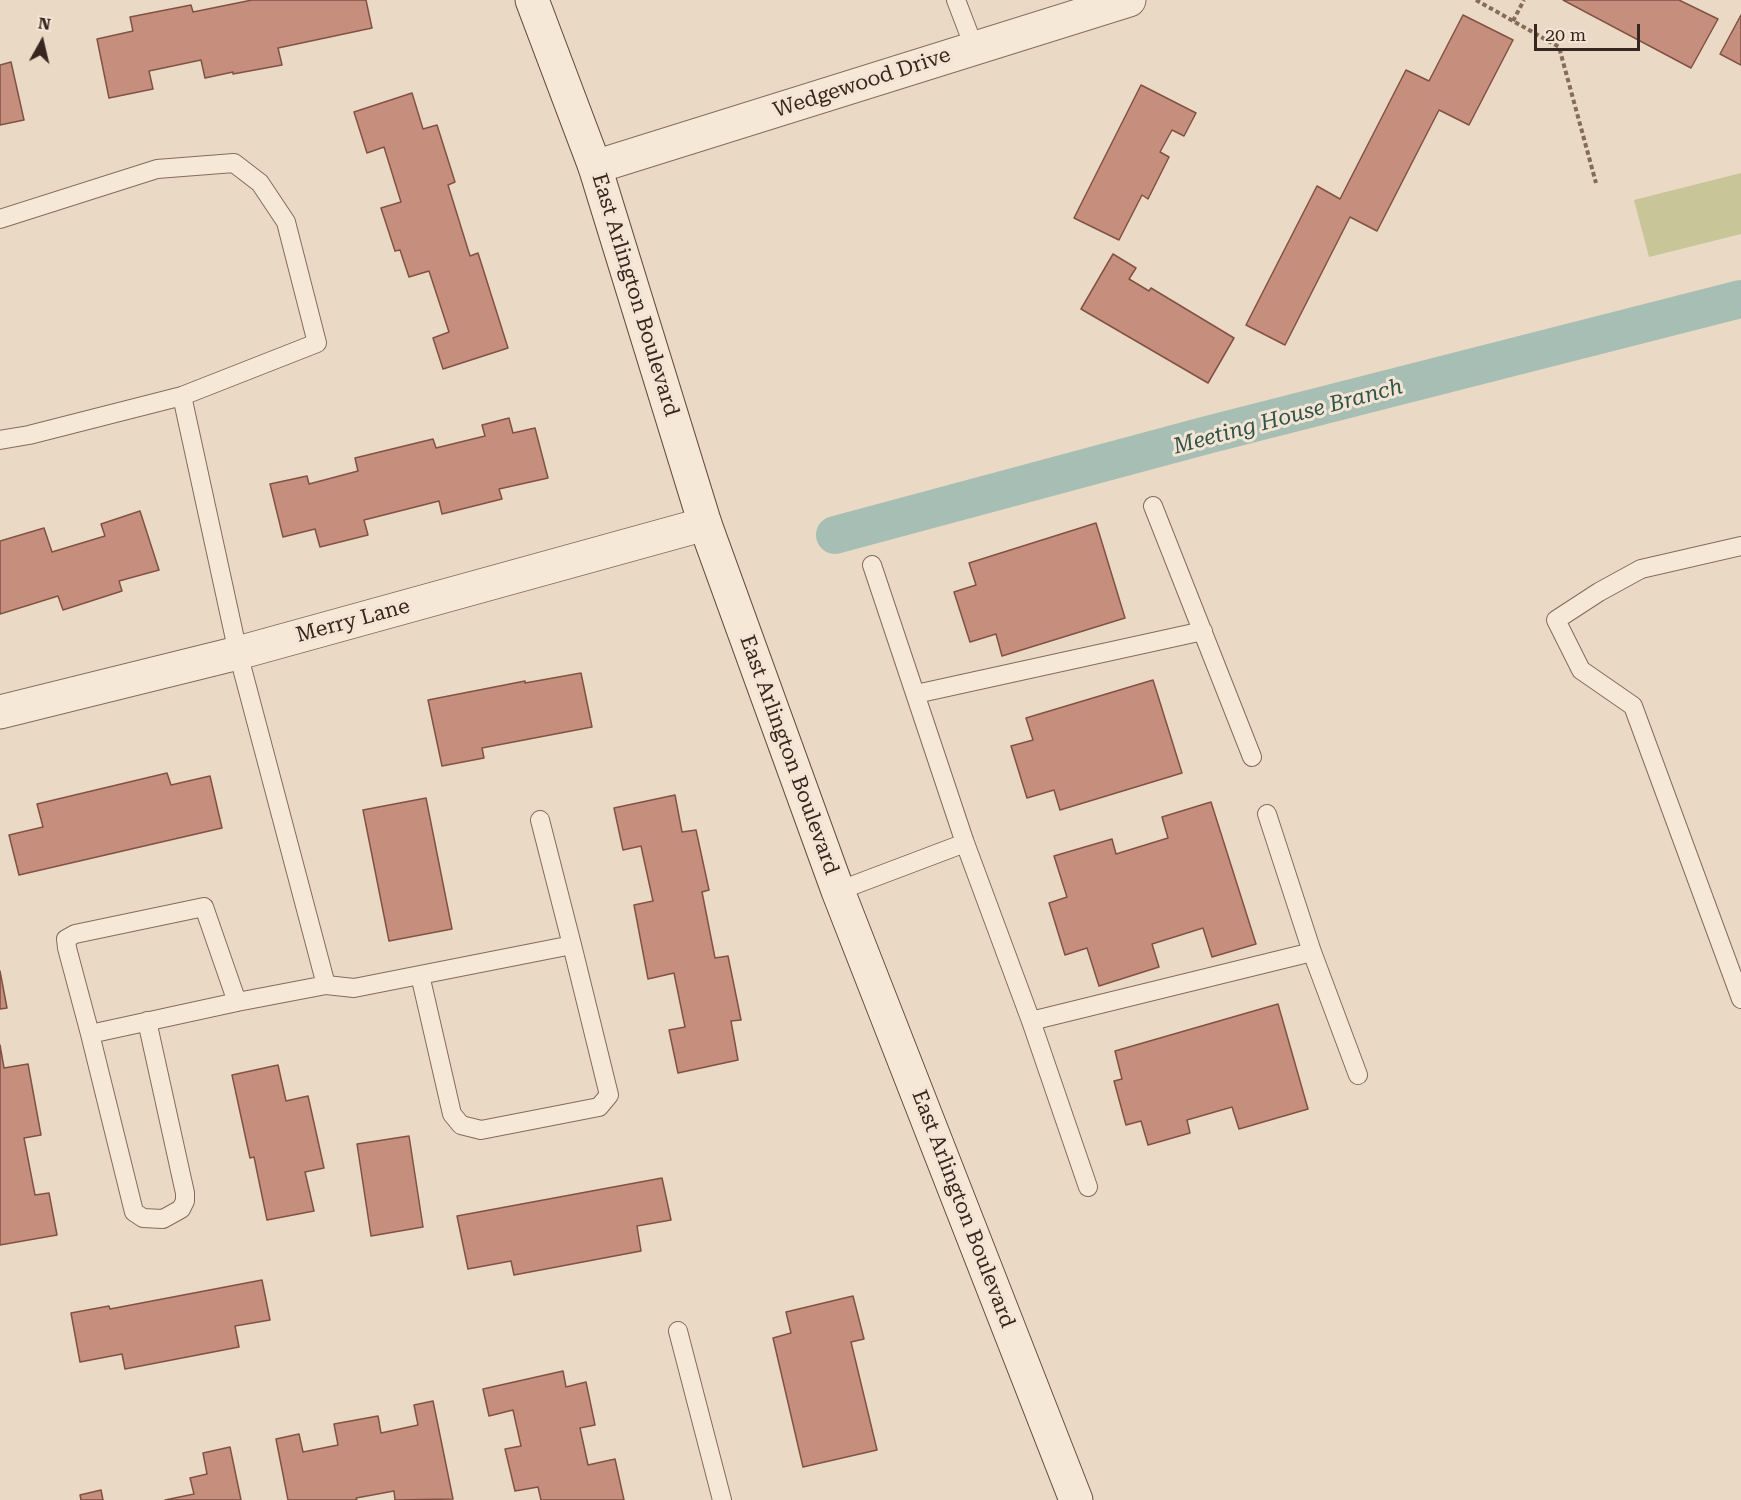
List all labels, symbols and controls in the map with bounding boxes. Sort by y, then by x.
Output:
north arrow [12,12,72,72]
scale bar [1537,12,1644,50]
text: N [37,13,52,34]
text: 20 m [1545,24,1586,45]
street label: Wedgewood Drive [770,42,954,124]
street label: East Arlington Boulevard [586,170,684,420]
water label: Meeting House Branch [1170,374,1406,460]
street label: Merry Lane [294,594,412,648]
street label: East Arlington Boulevard [734,632,844,878]
street label: East Arlington Boulevard [906,1087,1020,1331]

